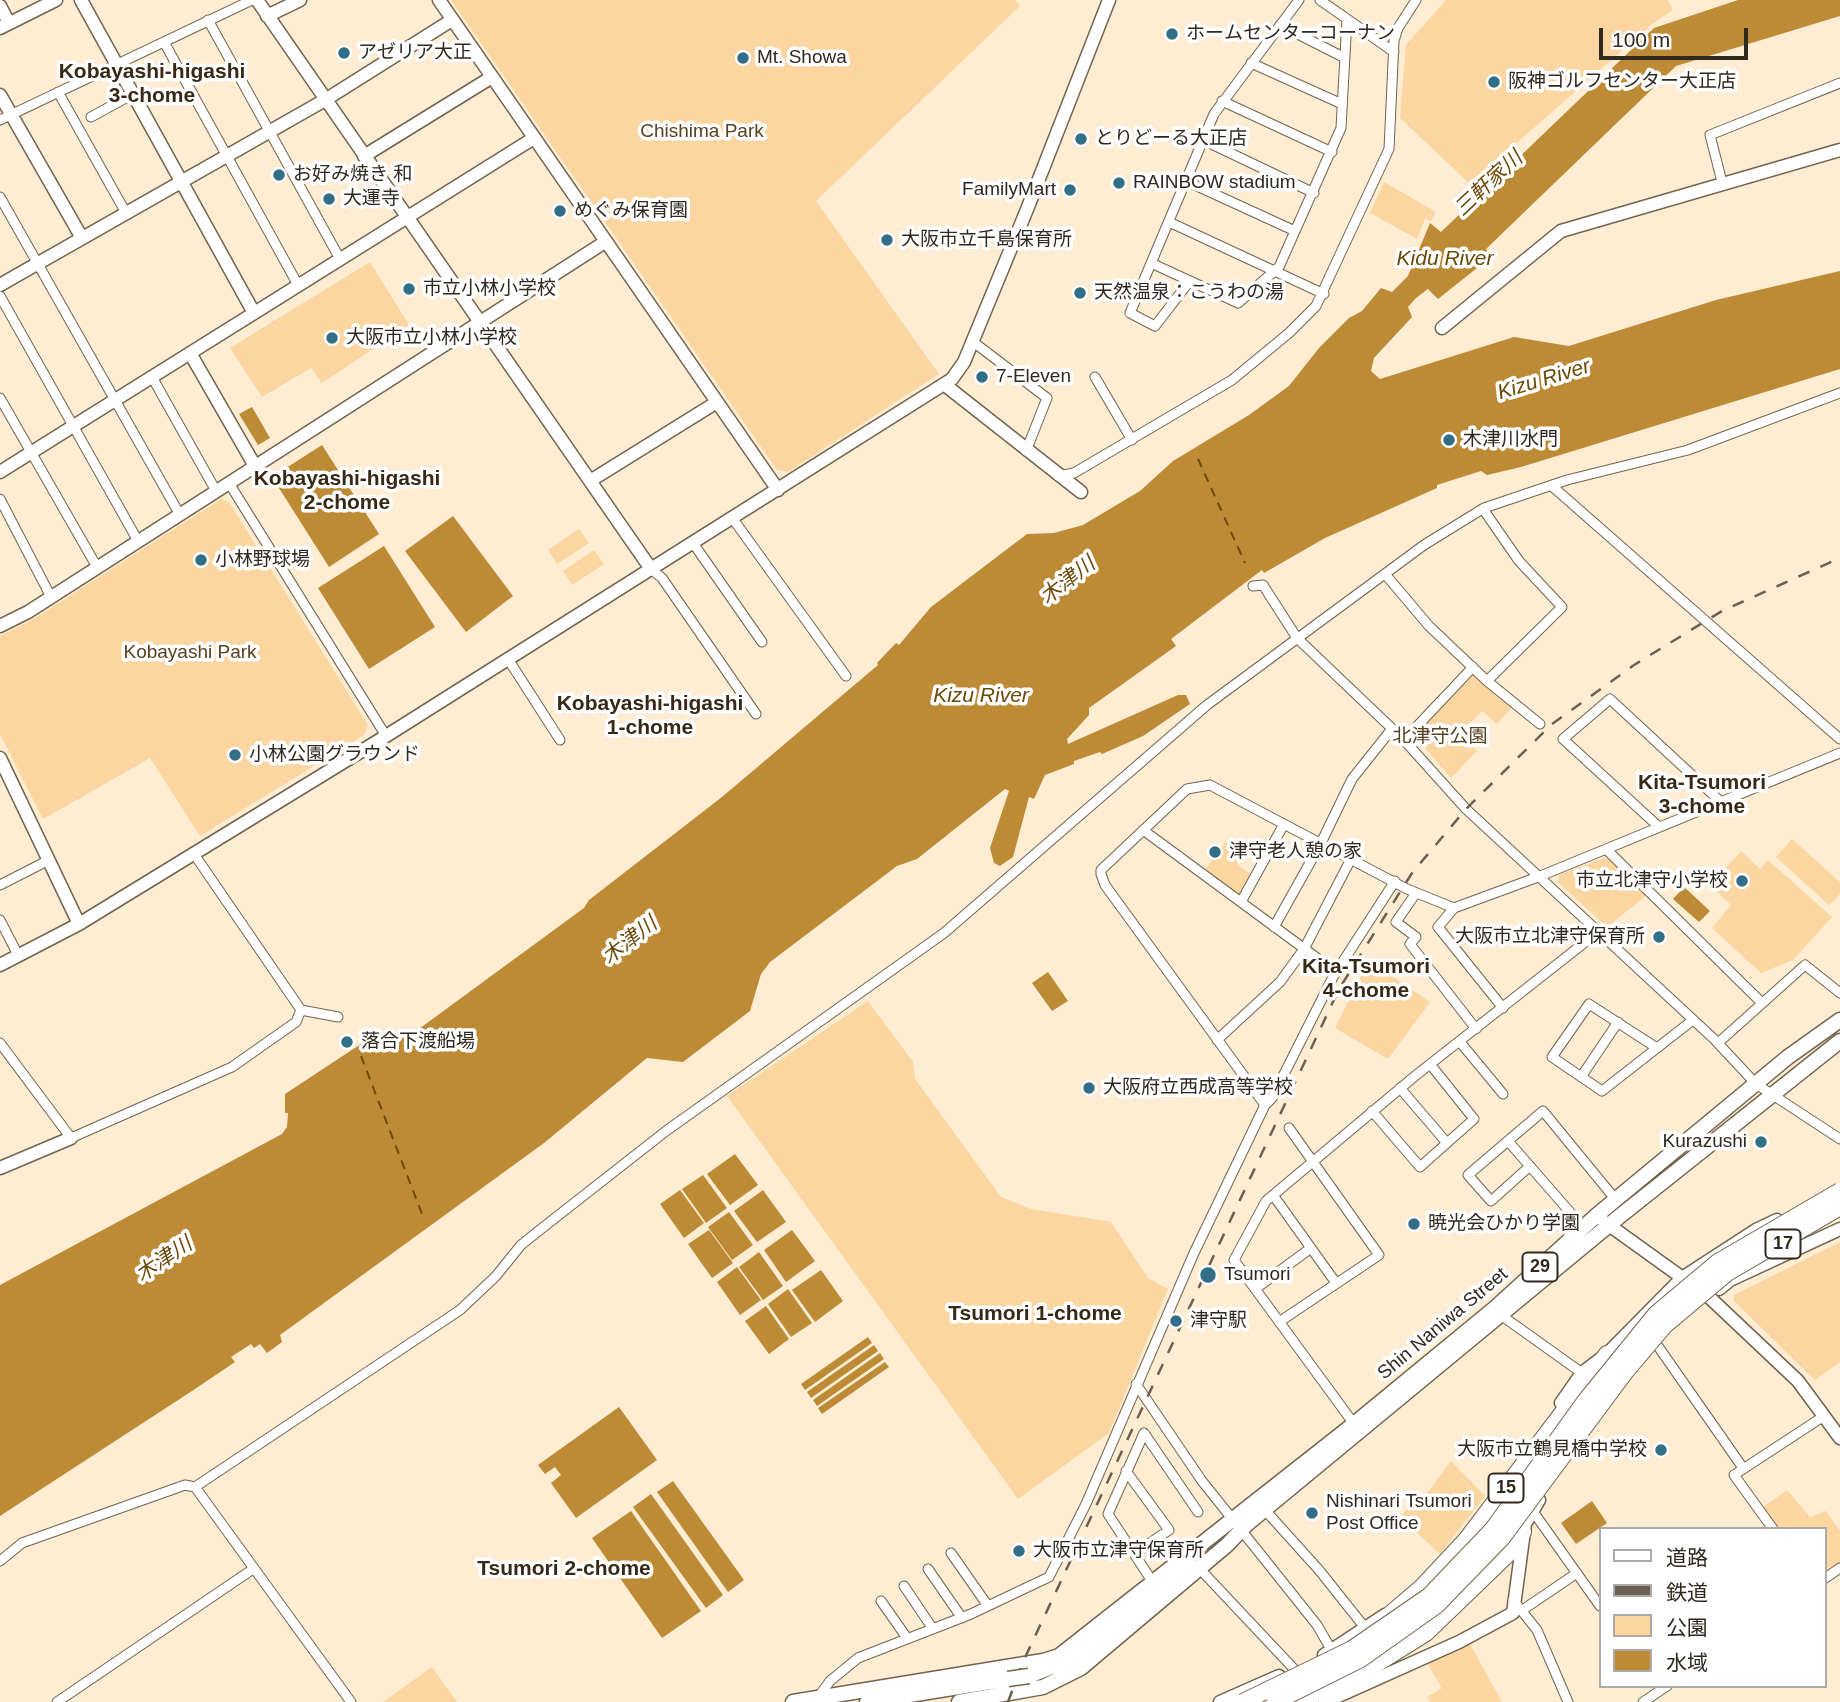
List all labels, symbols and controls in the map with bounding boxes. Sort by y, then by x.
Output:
scale bar [1602,14,1751,58]
place label: ホームセンターコーナン [1186,23,1395,45]
marker: ホームセンターコーナン [1164,26,1180,42]
text: 100 m [1612,28,1670,51]
place label: アゼリア大正 [358,42,472,64]
marker: アゼリア大正 [336,45,352,61]
place label: Mt. Showa [757,47,847,69]
marker: Mt. Showa [735,50,751,66]
district label: Kobayashi-higashi 3-chome [59,59,245,109]
place label: 阪神ゴルフセンター大正店 [1508,71,1736,93]
marker: 阪神ゴルフセンター大正店 [1486,74,1502,90]
park label: Chishima Park [640,121,764,143]
place label: とりどーる大正店 [1095,128,1247,150]
marker: とりどーる大正店 [1073,131,1089,147]
water label: 三軒家川 [1450,146,1528,222]
place label: お好み焼き 和 [293,164,412,186]
marker: お好み焼き 和 [271,167,287,183]
place label: RAINBOW stadium [1133,172,1296,194]
marker: RAINBOW stadium [1111,175,1127,191]
place label: FamilyMart [962,179,1056,201]
marker: FamilyMart [1062,182,1078,198]
place label: 大運寺 [343,188,400,210]
marker: 大運寺 [321,191,337,207]
place label: めぐみ保育園 [574,200,688,222]
marker: めぐみ保育園 [552,203,568,219]
place label: 大阪市立千島保育所 [901,229,1072,251]
marker: 大阪市立千島保育所 [879,232,895,248]
water label: Kidu River [1397,246,1493,272]
place label: 市立小林小学校 [423,278,556,300]
marker: 市立小林小学校 [401,281,417,297]
place label: 天然温泉：こうわの湯 [1094,282,1284,304]
marker: 天然温泉：こうわの湯 [1072,285,1088,301]
place label: 大阪市立小林小学校 [346,327,517,349]
marker: 大阪市立小林小学校 [324,330,340,346]
water label: Kizu River [1495,354,1593,406]
place label: 7-Eleven [996,366,1071,388]
marker: 7-Eleven [974,369,990,385]
place label: 木津川水門 [1463,429,1558,451]
marker: 木津川水門 [1441,432,1457,448]
district label: Kobayashi-higashi 2-chome [254,466,440,516]
place label: 小林野球場 [215,549,310,571]
marker: 小林野球場 [193,552,209,568]
water label: 木津川 [1035,552,1101,610]
park label: Kobayashi Park [123,642,257,664]
water label: Kizu River [933,683,1029,709]
district label: Kobayashi-higashi 1-chome [557,691,743,741]
park label: 北津守公園 [1393,726,1487,748]
place label: 小林公園グラウンド [249,744,420,766]
marker: 小林公園グラウンド [227,747,243,763]
district label: Kita-Tsumori 3-chome [1638,770,1766,820]
place label: 津守老人憩の家 [1229,841,1362,863]
marker: 津守老人憩の家 [1207,844,1223,860]
place label: 市立北津守小学校 [1576,870,1728,892]
marker: 市立北津守小学校 [1734,873,1750,889]
water label: 木津川 [597,912,663,970]
place label: 大阪市立北津守保育所 [1455,926,1645,948]
marker: 大阪市立北津守保育所 [1651,929,1667,945]
district label: Kita-Tsumori 4-chome [1302,954,1430,1004]
place label: 落合下渡船場 [361,1031,475,1053]
marker: 落合下渡船場 [339,1034,355,1050]
place label: 大阪府立西成高等学校 [1103,1077,1293,1099]
marker: 大阪府立西成高等学校 [1081,1080,1097,1096]
place label: Kurazushi [1663,1131,1747,1153]
marker: Kurazushi [1753,1134,1769,1150]
place label: 暁光会ひかり学園 [1428,1213,1580,1235]
marker: 暁光会ひかり学園 [1406,1216,1422,1232]
road number: 17 [1766,1230,1800,1259]
water label: 木津川 [131,1232,197,1288]
road number: 29 [1522,1252,1558,1282]
street label: Shin Naniwa Street [1373,1263,1513,1385]
place label: Tsumori [1224,1264,1291,1286]
marker: Tsumori [1198,1265,1218,1285]
district label: Tsumori 1-chome [948,1301,1122,1327]
place label: 津守駅 [1190,1310,1247,1332]
marker: 津守駅 [1168,1313,1184,1329]
place label: 大阪市立鶴見橋中学校 [1457,1439,1647,1461]
marker: 大阪市立鶴見橋中学校 [1653,1442,1669,1458]
road number: 15 [1488,1474,1524,1503]
place label: Nishinari Tsumori Post Office [1326,1491,1472,1535]
marker: Nishinari Tsumori Post Office [1304,1505,1320,1521]
legend [1598,1527,1826,1688]
place label: 大阪市立津守保育所 [1033,1540,1204,1562]
marker: 大阪市立津守保育所 [1011,1543,1027,1559]
text: 道路 [1666,1546,1708,1569]
district label: Tsumori 2-chome [477,1556,651,1582]
text: 鉄道 [1666,1581,1708,1604]
text: 公園 [1666,1616,1708,1639]
text: 水域 [1666,1651,1708,1674]

